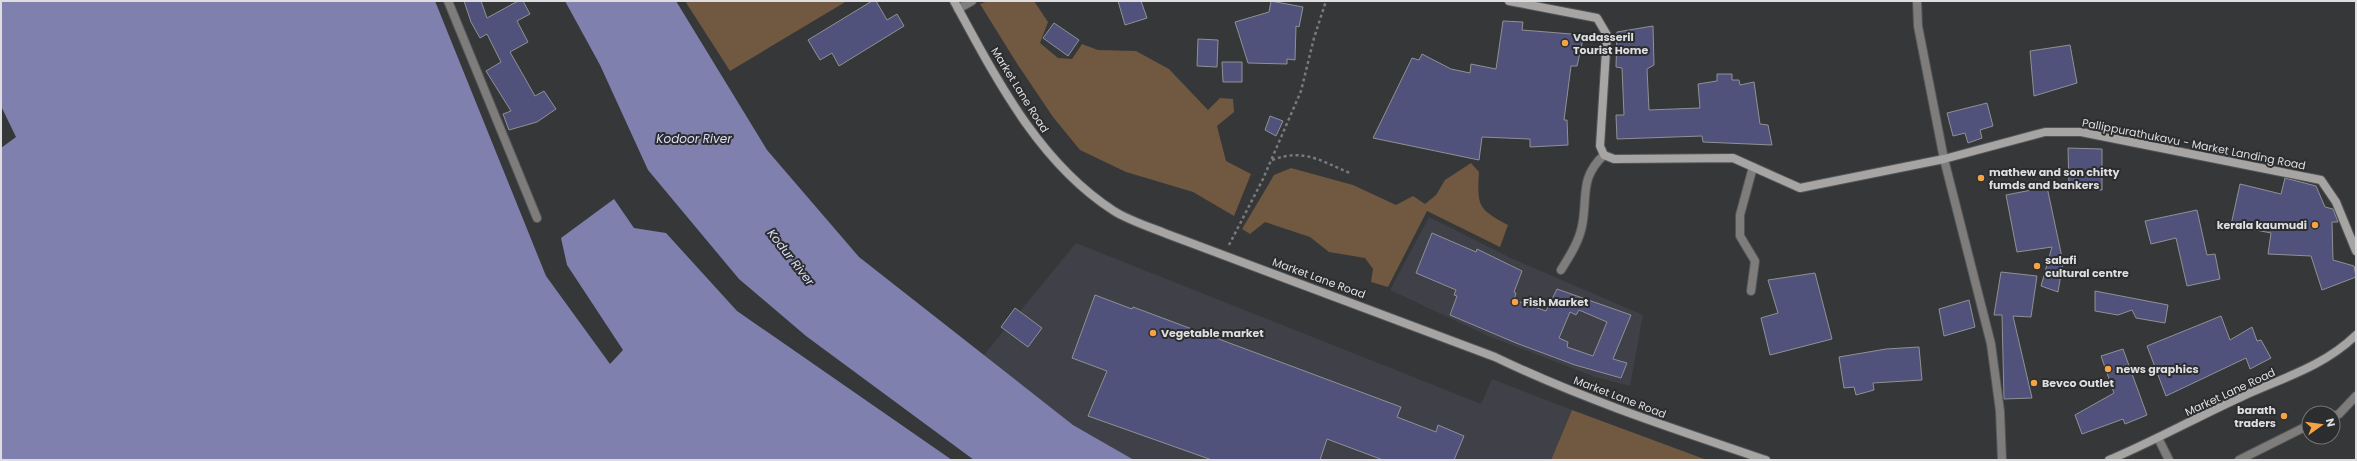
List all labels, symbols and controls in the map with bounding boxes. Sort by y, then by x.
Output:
place label: Vadasseril Tourist Home [1573,29,1649,58]
marker: Vadasseril Tourist Home [1560,38,1570,48]
street label: Market Lane Road [987,44,1053,136]
street label: Pallippurathukavu - Market Landing Road [2081,114,2307,174]
water label: Kodoor River [656,130,732,147]
place label: mathew and son chitty fumds and bankers [1989,164,2119,193]
marker: mathew and son chitty fumds and bankers [1976,173,1986,183]
place label: kerala kaumudi [2217,217,2307,233]
marker: kerala kaumudi [2310,220,2320,230]
water label: Kodur River [763,225,819,289]
place label: salafi cultural centre [2045,252,2129,281]
street label: Market Lane Road [1270,254,1368,302]
marker: salafi cultural centre [2032,261,2042,271]
place label: Fish Market [1523,294,1589,310]
marker: Fish Market [1510,297,1520,307]
place label: Vegetable market [1161,325,1264,341]
marker: Vegetable market [1148,328,1158,338]
place label: news graphics [2116,361,2199,377]
marker: news graphics [2103,364,2113,374]
street label: Market Lane Road [2182,364,2278,420]
street label: Market Lane Road [1571,372,1669,422]
place label: Bevco Outlet [2042,375,2114,391]
marker: Bevco Outlet [2029,378,2039,388]
place label: barath traders [2234,402,2276,431]
north arrow [2301,405,2341,445]
marker: barath traders [2279,411,2289,421]
text: N [2322,417,2339,429]

